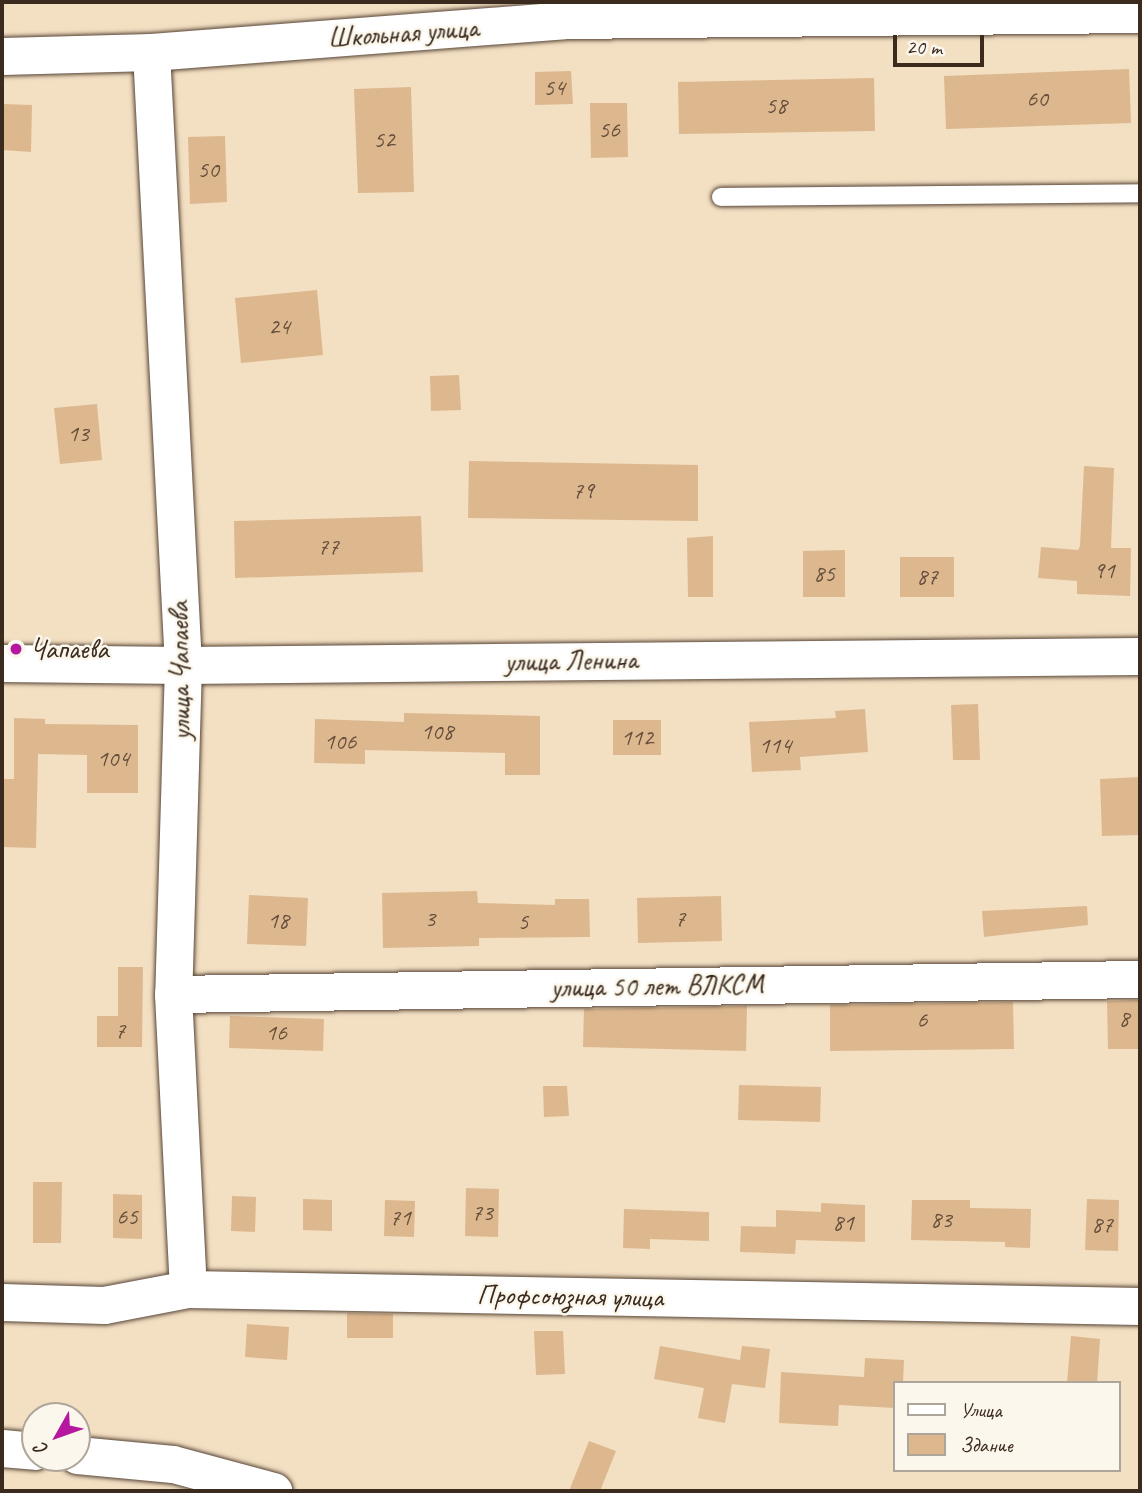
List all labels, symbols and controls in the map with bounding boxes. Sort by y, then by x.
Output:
street label: Школьная улица [326,11,480,55]
scale bar [897,21,988,65]
text: 20 m [906,34,942,60]
house number: 54 [543,74,565,102]
house number: 60 [1026,85,1048,113]
house number: 58 [765,92,787,120]
house number: 56 [598,116,620,144]
house number: 52 [373,126,395,154]
house number: 50 [197,156,219,184]
house number: 24 [268,313,290,341]
house number: 13 [67,420,89,448]
house number: 79 [572,477,594,505]
house number: 77 [317,533,339,561]
house number: 91 [1093,557,1115,585]
house number: 85 [813,560,835,588]
house number: 87 [916,563,938,591]
street label: улица Чапаева [162,601,198,741]
place label: Чапаева [30,632,108,666]
marker: Чапаева [8,641,24,657]
street label: улица Ленина [504,643,638,679]
house number: 108 [421,718,453,746]
house number: 112 [621,724,653,752]
house number: 106 [324,728,356,756]
house number: 114 [759,732,791,760]
house number: 104 [97,745,129,773]
house number: 3 [425,905,435,933]
house number: 7 [675,905,685,933]
house number: 18 [267,907,289,935]
house number: 5 [518,908,528,936]
street label: улица 50 лет ВЛКСМ [550,967,764,1005]
house number: 8 [1119,1005,1129,1033]
house number: 6 [917,1006,927,1034]
house number: 7 [115,1017,125,1045]
house number: 16 [265,1019,287,1047]
house number: 73 [471,1199,493,1227]
house number: 65 [116,1203,138,1231]
house number: 71 [389,1204,411,1232]
house number: 83 [930,1206,952,1234]
house number: 81 [832,1209,854,1237]
house number: 87 [1091,1211,1113,1239]
street label: Профсоюзная улица [476,1278,664,1314]
legend [894,1381,1121,1472]
text: Улица [960,1397,1002,1423]
north arrow [21,1402,91,1472]
text: Здание [960,1432,1013,1458]
text: С [29,1438,54,1461]

